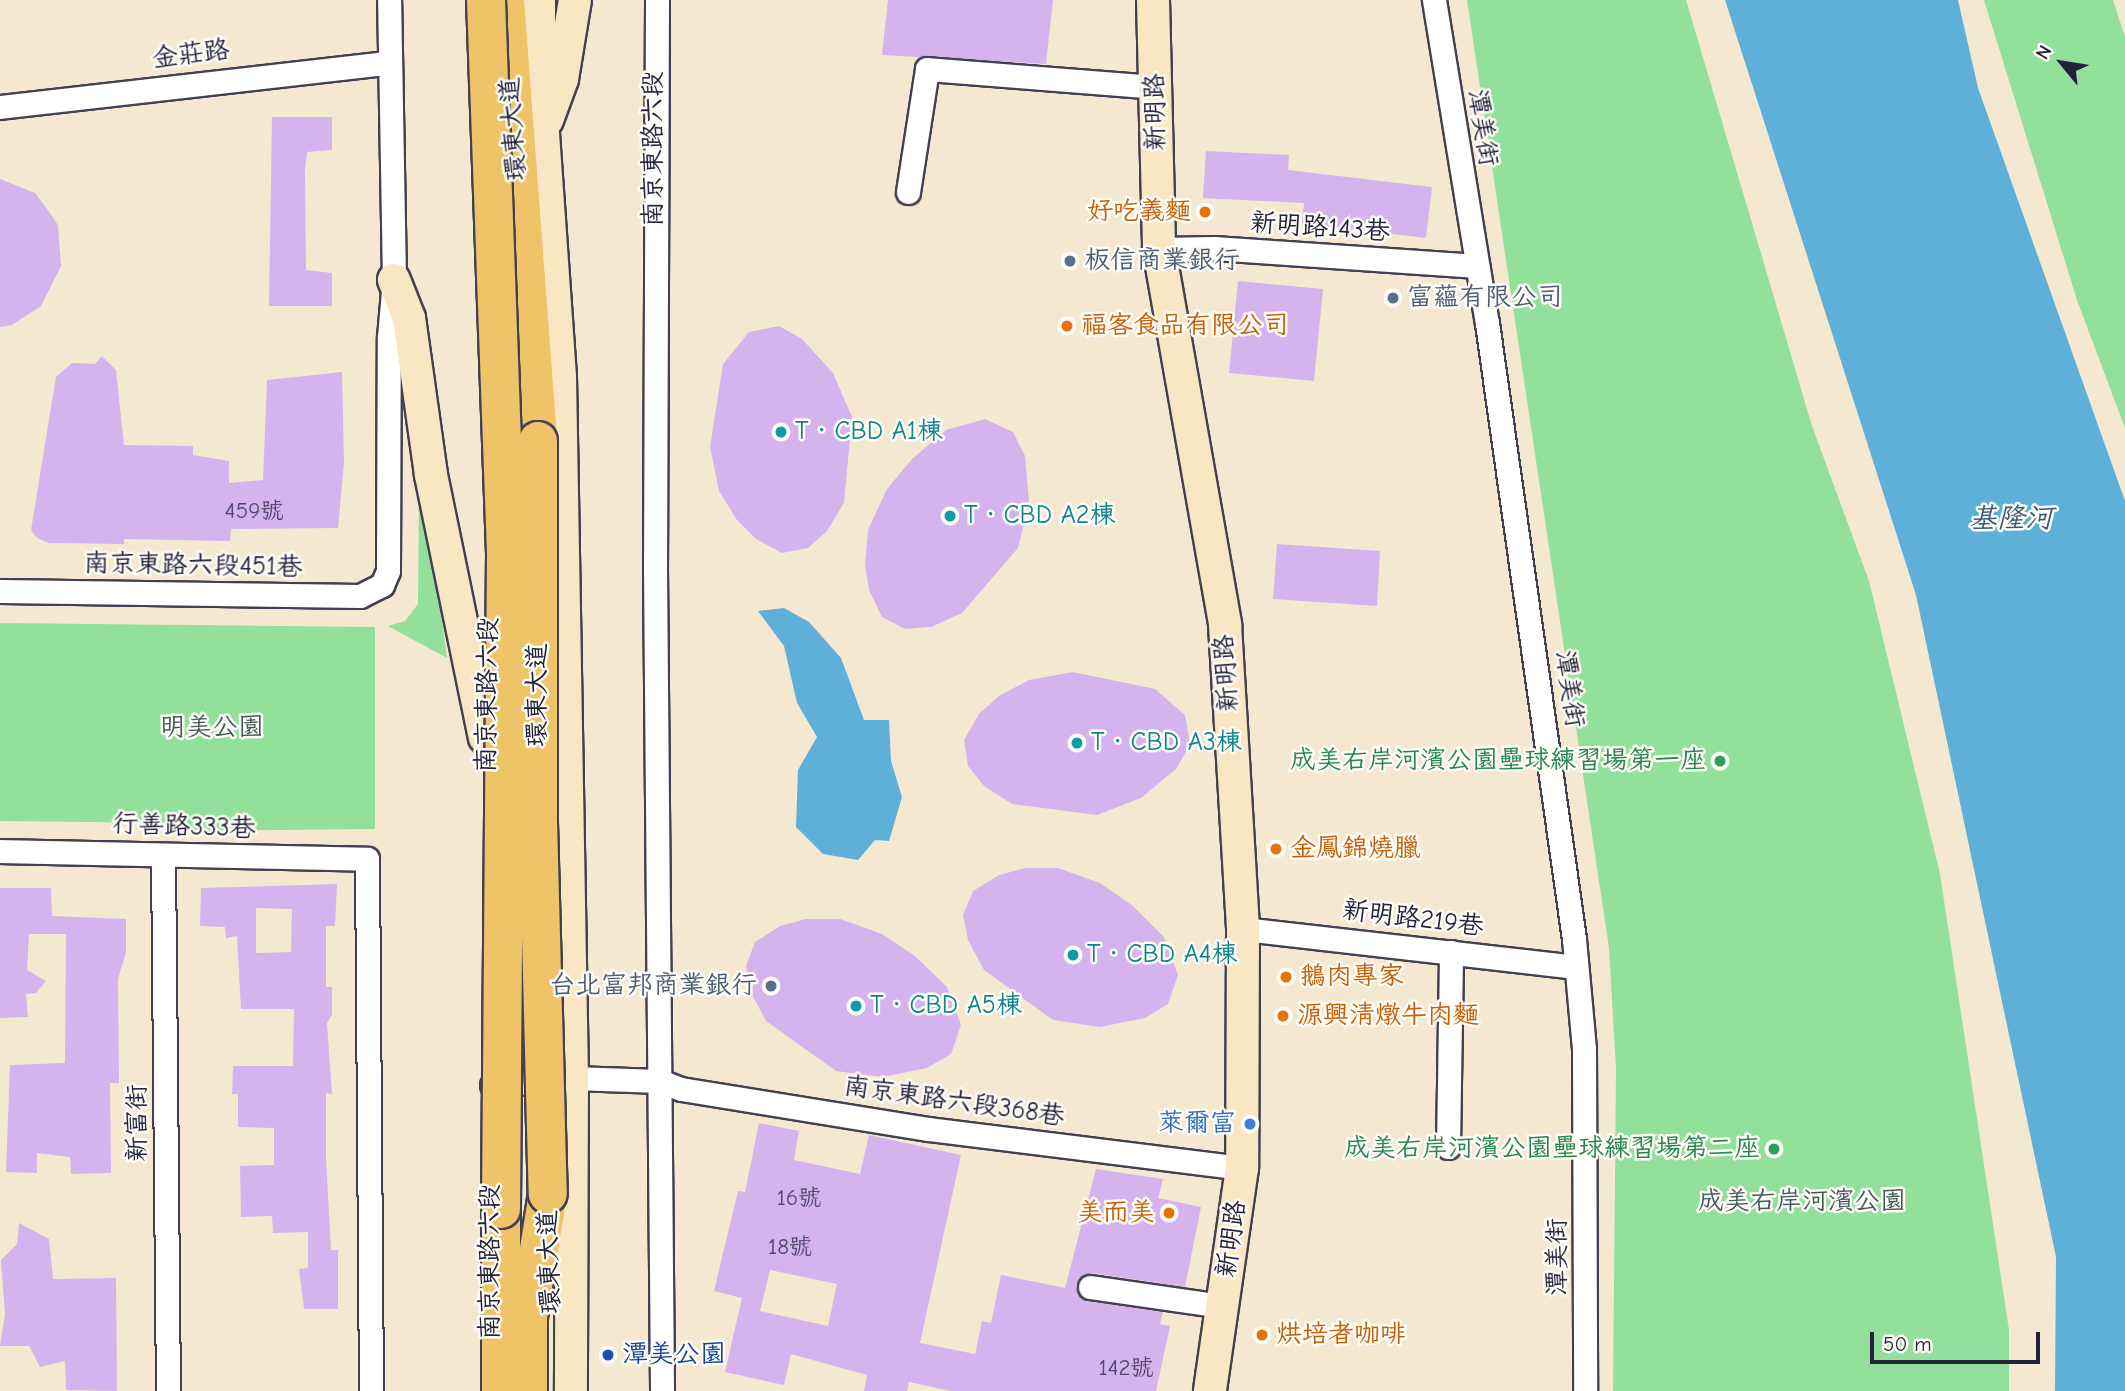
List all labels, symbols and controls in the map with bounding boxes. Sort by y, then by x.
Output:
north arrow [2027,28,2097,98]
street label: 金莊路 [150,35,232,75]
text: N [2031,42,2056,63]
street label: 南京東路六段 [638,71,670,227]
street label: 新明路 [1140,73,1172,151]
street label: 環東大道 [495,76,533,182]
street label: 潭美街 [1460,87,1504,169]
place label: 好吃義麵 [1087,196,1191,228]
marker: 好吃義麵 [1197,204,1213,220]
street label: 新明路143巷 [1249,208,1391,248]
place label: 板信商業銀行 [1084,245,1240,277]
marker: 板信商業銀行 [1062,253,1078,269]
place label: 富蘊有限公司 [1407,282,1563,314]
marker: 富蘊有限公司 [1385,290,1401,306]
place label: 福客食品有限公司 [1081,310,1289,342]
marker: 福客食品有限公司 [1059,318,1075,334]
place label: T．CBD A1棟 [795,416,943,448]
marker: T．CBD A1棟 [773,424,789,440]
house number: 459號 [225,497,283,525]
place label: T．CBD A2棟 [964,500,1115,532]
water label: 基隆河 [1969,501,2053,535]
marker: T．CBD A2棟 [942,508,958,524]
street label: 南京東路六段451巷 [83,548,303,584]
street label: 南京東路六段 [471,617,505,773]
street label: 新明路 [1209,633,1245,713]
street label: 環東大道 [522,643,554,747]
street label: 潭美街 [1548,648,1590,730]
park label: 明美公園 [160,712,264,744]
place label: T．CBD A3棟 [1091,727,1242,759]
marker: T．CBD A3棟 [1069,735,1085,751]
place label: 成美右岸河濱公園壘球練習場第一座 [1290,745,1706,777]
marker: 成美右岸河濱公園壘球練習場第一座 [1712,753,1728,769]
street label: 行善路333巷 [112,809,256,845]
place label: 金鳳錦燒臘 [1290,833,1420,865]
marker: 金鳳錦燒臘 [1268,841,1284,857]
street label: 新明路219巷 [1341,895,1485,943]
place label: T．CBD A4棟 [1087,939,1237,971]
marker: T．CBD A4棟 [1065,947,1081,963]
place label: 鵝肉專家 [1300,961,1404,993]
marker: 鵝肉專家 [1278,969,1294,985]
place label: 台北富邦商業銀行 [549,970,757,1002]
marker: 台北富邦商業銀行 [763,978,779,994]
place label: T．CBD A5棟 [870,990,1022,1022]
marker: T．CBD A5棟 [848,998,864,1014]
place label: 源興清燉牛肉麵 [1297,1000,1479,1032]
marker: 源興清燉牛肉麵 [1275,1008,1291,1024]
street label: 南京東路六段368巷 [842,1071,1066,1133]
street label: 新富街 [122,1084,154,1162]
place label: 萊爾富 [1158,1108,1236,1140]
marker: 萊爾富 [1242,1116,1258,1132]
place label: 成美右岸河濱公園壘球練習場第二座 [1344,1133,1760,1165]
marker: 成美右岸河濱公園壘球練習場第二座 [1766,1141,1782,1157]
street label: 南京東路六段 [475,1184,507,1340]
house number: 16號 [777,1184,821,1212]
park label: 成美右岸河濱公園 [1698,1186,1906,1218]
place label: 美而美 [1077,1197,1155,1229]
street label: 新明路 [1211,1198,1253,1280]
marker: 美而美 [1161,1205,1177,1221]
street label: 環東大道 [533,1209,567,1315]
street label: 潭美街 [1542,1218,1574,1296]
house number: 18號 [768,1233,812,1261]
scale bar [1873,1318,2043,1362]
place label: 烘培者咖啡 [1276,1319,1406,1351]
marker: 烘培者咖啡 [1254,1327,1270,1343]
text: 50 m [1883,1332,1932,1356]
place label: 潭美公園 [622,1339,726,1371]
marker: 潭美公園 [600,1347,616,1363]
house number: 142號 [1098,1354,1154,1382]

